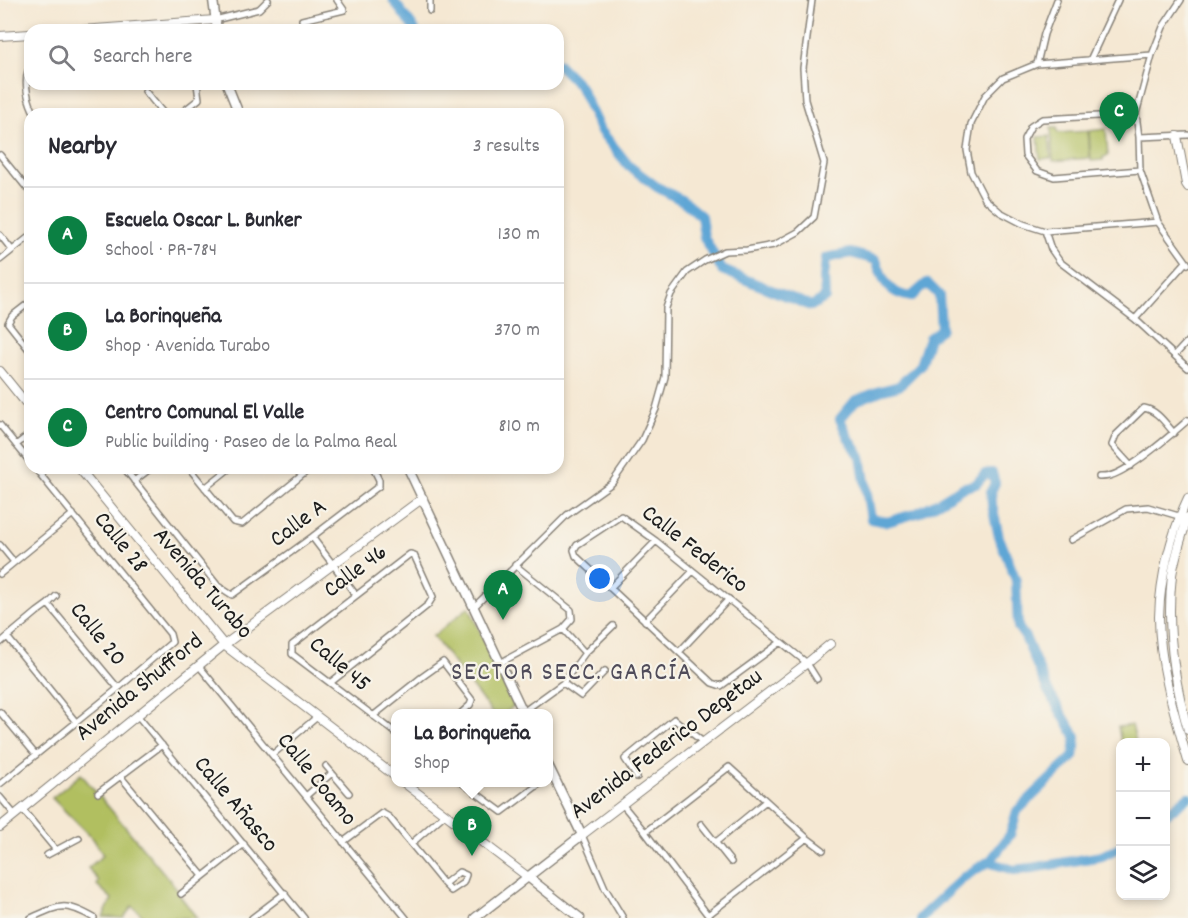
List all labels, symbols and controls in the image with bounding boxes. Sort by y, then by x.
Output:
search box [24,24,564,90]
icon: search [45,41,78,74]
text: Search here [93,42,192,73]
pin: C [1100,92,1138,142]
text: Nearby [48,129,116,166]
text: 3 results [473,133,540,161]
text: Escuela Oscar L. Bunker [105,206,302,237]
text: A [62,221,73,249]
text: 130 m [498,221,540,249]
text: School · PR-784 [105,237,217,265]
text: La Borinqueña [105,302,221,333]
text: B [63,317,72,345]
text: 370 m [494,317,540,345]
text: Shop · Avenida Turabo [105,333,270,361]
text: Centro Comunal El Valle [105,398,304,429]
text: C [63,413,72,441]
text: 810 m [498,413,540,441]
text: Public building · Paseo de la Palma Real [105,429,397,457]
street label: Calle A [263,491,335,557]
street label: Calle Federico [633,497,755,603]
street label: Calle 28 [85,505,155,581]
street label: Avenida Turabo [144,521,260,647]
street label: Calle 46 [317,537,395,607]
your location [585,564,614,593]
pin: A [484,570,522,620]
street label: Calle 20 [60,595,134,675]
street label: Avenida Shufford [69,626,211,750]
street label: Calle 45 [301,629,377,701]
district label: SECTOR SECC. GARCÍA [451,655,693,692]
street label: Avenida Federico Degetau [563,661,771,829]
popup [391,709,553,787]
text: La Borinqueña [414,719,530,750]
street label: Calle Coamo [268,726,364,834]
map controls [1116,738,1170,900]
button: + [1116,738,1170,792]
street label: Calle Añasco [185,749,285,861]
text: Shop [414,750,450,778]
button: − [1116,792,1170,846]
pin: B [452,806,492,856]
button: layers [1116,846,1170,900]

